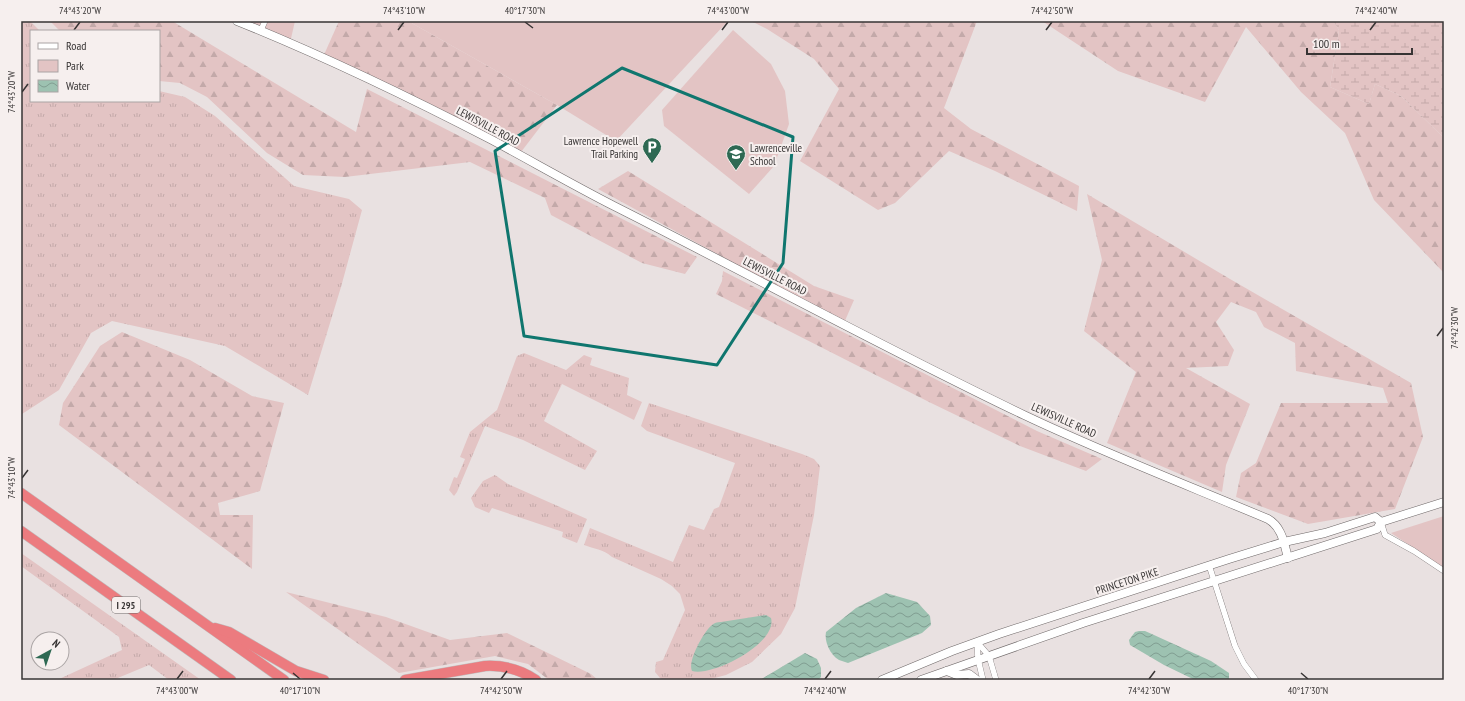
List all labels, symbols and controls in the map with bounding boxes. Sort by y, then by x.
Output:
text: 74°43'20"W [59,4,101,17]
text: 74°43'10"W [383,4,425,17]
text: 40°17'30"N [505,4,545,17]
text: 74°43'00"W [707,4,749,17]
text: 74°42'50"W [1031,4,1073,17]
text: 74°42'40"W [1355,4,1397,17]
legend [30,30,160,102]
scale bar [1307,30,1412,56]
text: 100 m [1313,36,1340,51]
text: Road [66,38,86,53]
text: Park [66,58,84,73]
text: 74°43'20"W [5,71,18,113]
text: Water [66,78,91,93]
street label: LEWISVILLE ROAD [454,103,522,149]
place label: Lawrence Hopewell Trail Parking [564,134,638,161]
parking icon: Lawrence Hopewell Trail Parking [641,136,663,164]
place label: Lawrenceville School [750,141,803,168]
school or university icon: Lawrenceville School [725,143,747,171]
street label: LEWISVILLE ROAD [741,254,809,298]
text: 74°42'30"W [1448,307,1461,349]
street label: LEWISVILLE ROAD [1029,399,1099,441]
text: 74°43'10"W [5,457,18,499]
street label: PRINCETON PIKE [1094,564,1160,598]
road number: I 295 [112,597,140,613]
north arrow [30,631,70,671]
text: N [50,636,63,651]
text: 74°43'00"W [156,684,198,697]
text: 40°17'10"N [280,684,320,697]
text: 74°42'50"W [480,684,522,697]
text: 74°42'40"W [804,684,846,697]
text: 74°42'30"W [1128,684,1170,697]
text: 40°17'30"N [1288,684,1328,697]

